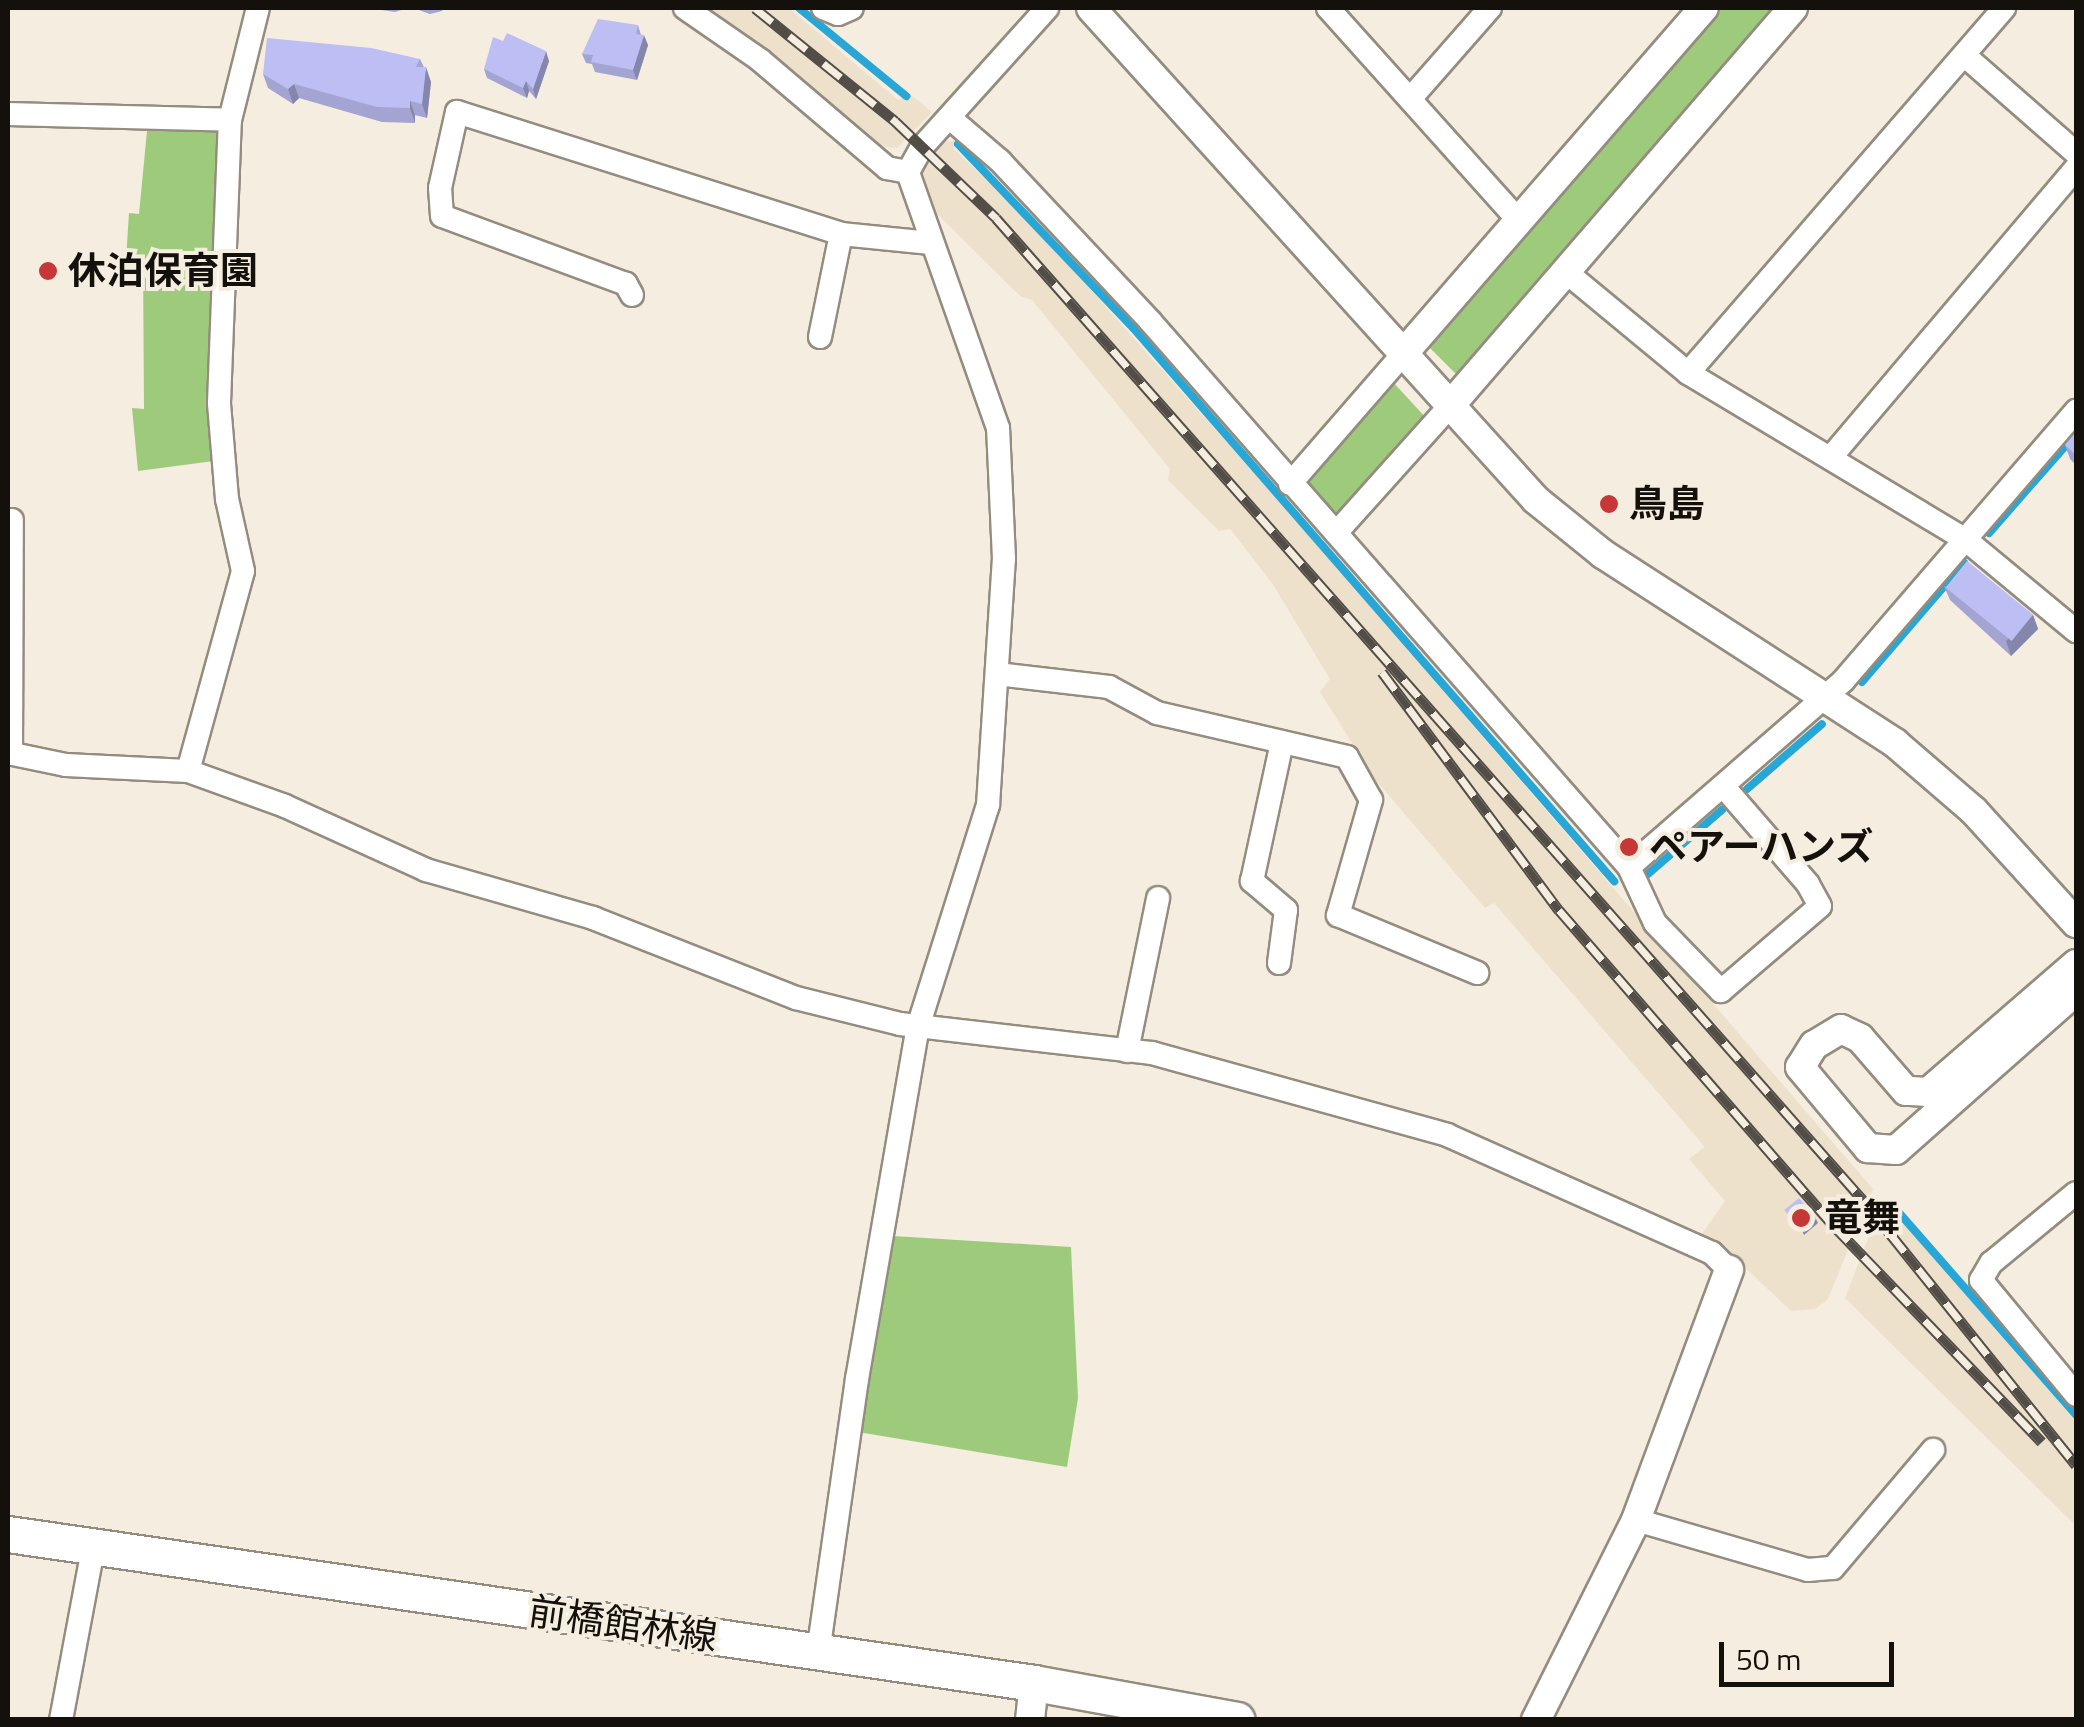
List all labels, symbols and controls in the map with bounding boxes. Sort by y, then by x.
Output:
place label: 休泊保育園 [68,248,258,294]
marker: 休泊保育園 [37,260,59,282]
place label: 鳥島 [1629,481,1705,527]
marker: 鳥島 [1598,493,1620,515]
place label: ペアーハンズ [1649,824,1875,870]
marker: ペアーハンズ [1618,836,1640,858]
place label: 竜舞 [1824,1195,1900,1241]
marker: 竜舞 [1788,1205,1814,1231]
street label: 前橋館林線 [526,1588,720,1660]
scale bar [1724,1622,1899,1684]
text: 50 m [1736,1636,1801,1682]

